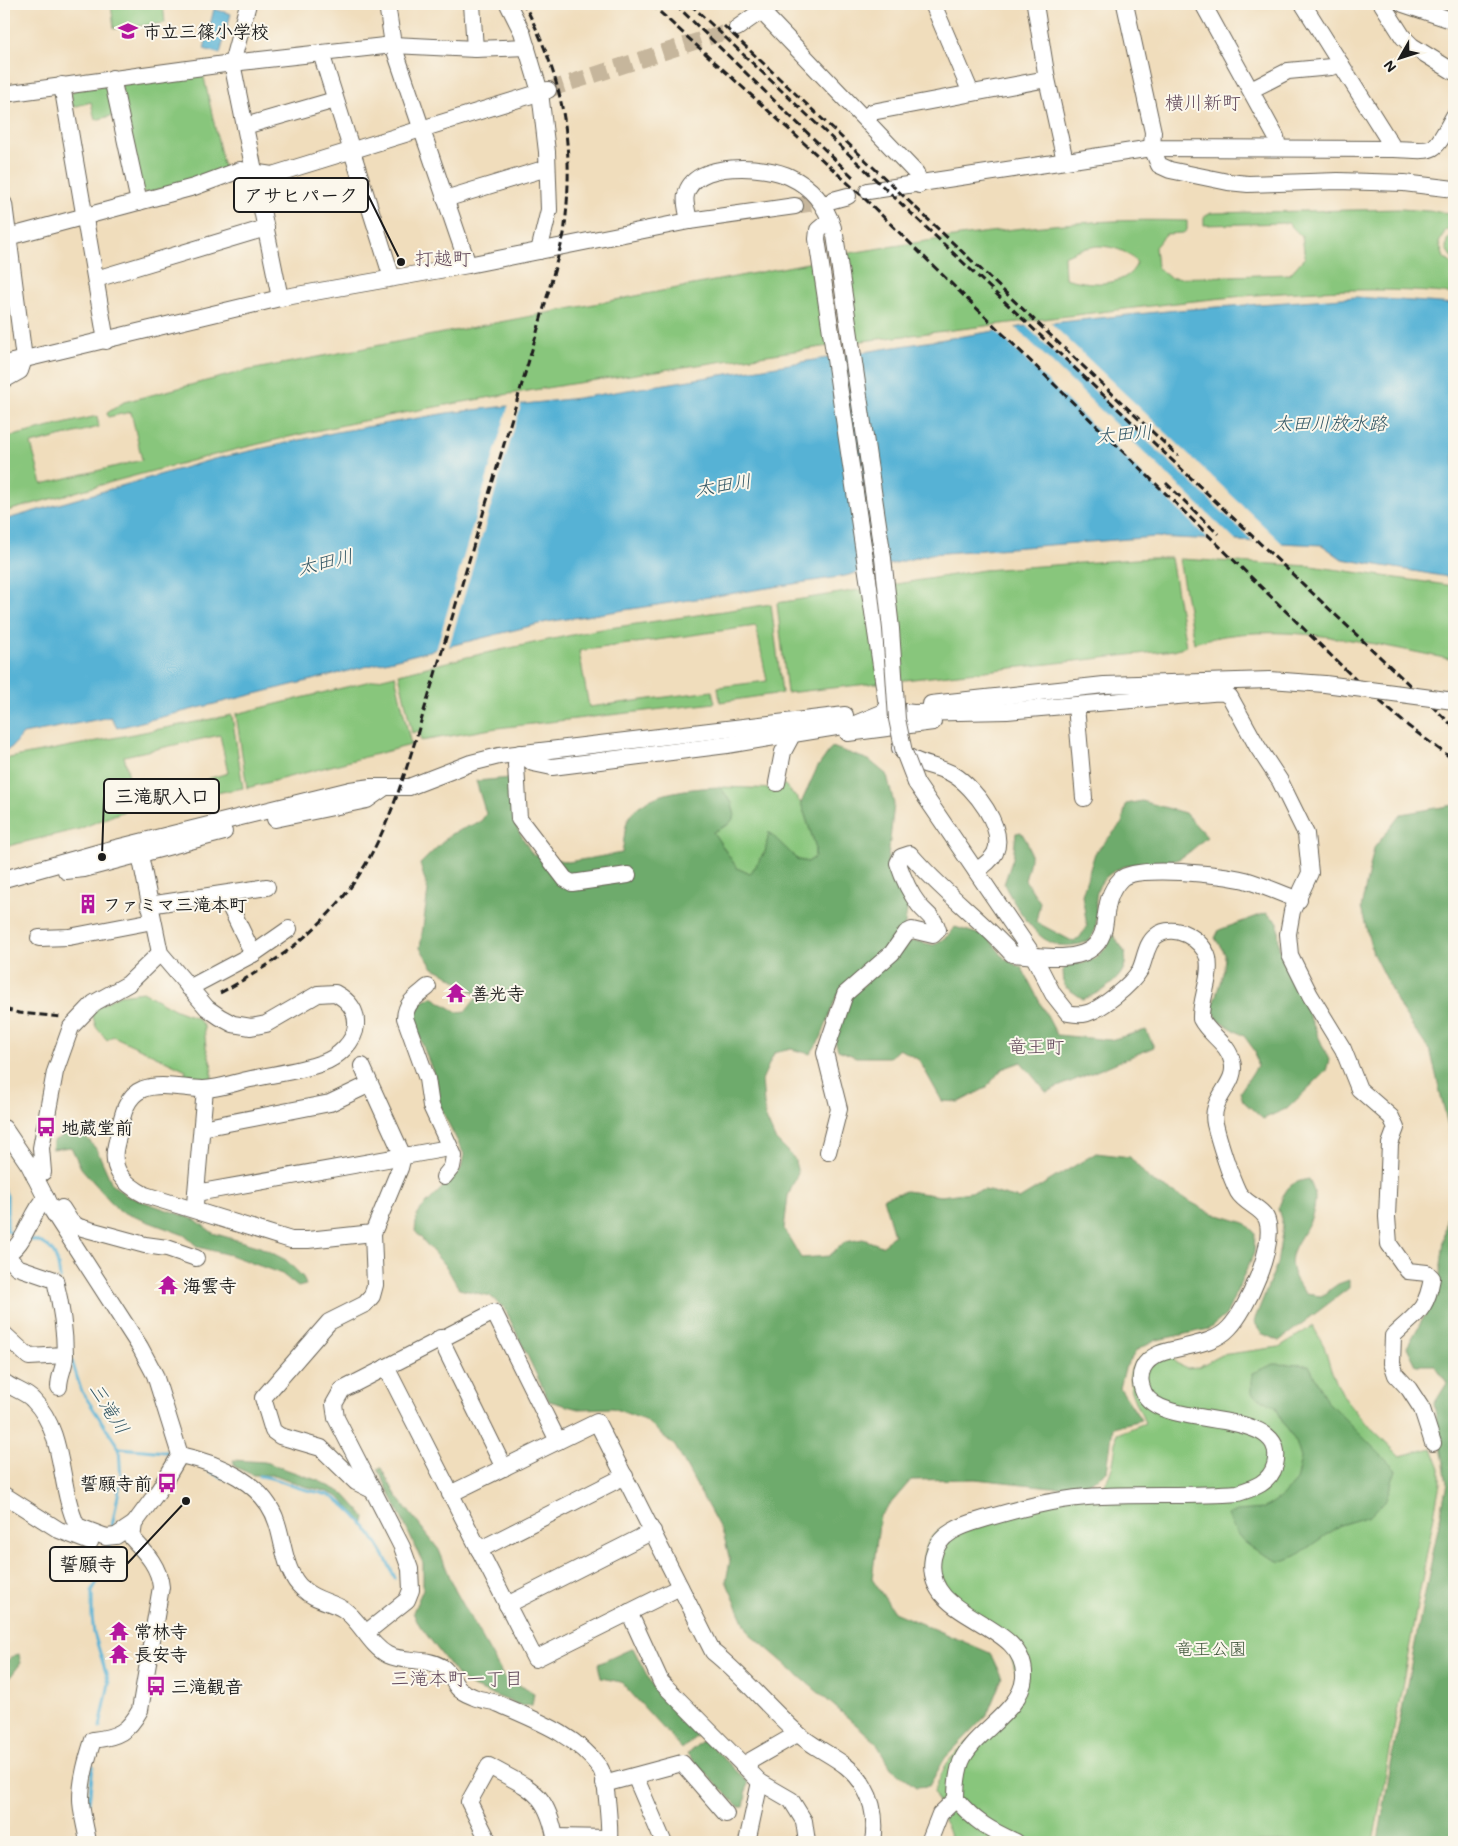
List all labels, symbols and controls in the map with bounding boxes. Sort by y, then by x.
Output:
place label: 市立三篠小学校 [143,19,269,43]
school or university icon: 市立三篠小学校 [117,20,139,42]
north arrow [1376,32,1426,82]
text: N [1379,56,1400,77]
district label: 横川新町 [1165,89,1241,114]
callout: アサヒパーク [234,178,368,212]
text: アサヒパーク [244,182,358,207]
district label: 打越町 [414,245,472,270]
water label: 太田川放水路 [1273,410,1388,435]
water label: 太田川 [1095,418,1153,448]
water label: 太田川 [693,467,753,501]
water label: 太田川 [294,542,356,580]
callout: 三滝駅入口 [104,779,219,813]
text: 三滝駅入口 [114,783,210,808]
place label: ファミマ三滝本町 [103,892,247,916]
building icon: ファミマ三滝本町 [77,893,99,915]
place label: 善光寺 [471,981,525,1005]
temple icon: 善光寺 [445,982,467,1004]
district label: 竜王町 [1007,1033,1065,1058]
place label: 地蔵堂前 [61,1115,133,1139]
bus stop icon: 地蔵堂前 [35,1116,57,1138]
place label: 海雲寺 [183,1273,237,1297]
temple icon: 海雲寺 [157,1274,179,1296]
water label: 三滝川 [84,1377,136,1439]
place label: 誓願寺前 [80,1471,152,1495]
bus stop icon: 誓願寺前 [156,1472,178,1494]
callout: 誓願寺 [50,1547,127,1581]
text: 誓願寺 [59,1551,117,1576]
place label: 常林寺 [134,1619,188,1643]
temple icon: 常林寺 [108,1620,130,1642]
park label: 竜王公園 [1175,1636,1247,1660]
place label: 長安寺 [134,1642,188,1666]
temple icon: 長安寺 [108,1643,130,1665]
district label: 三滝本町一丁目 [390,1665,524,1690]
place label: 三滝観音 [171,1674,243,1698]
bus stop icon: 三滝観音 [145,1675,167,1697]

